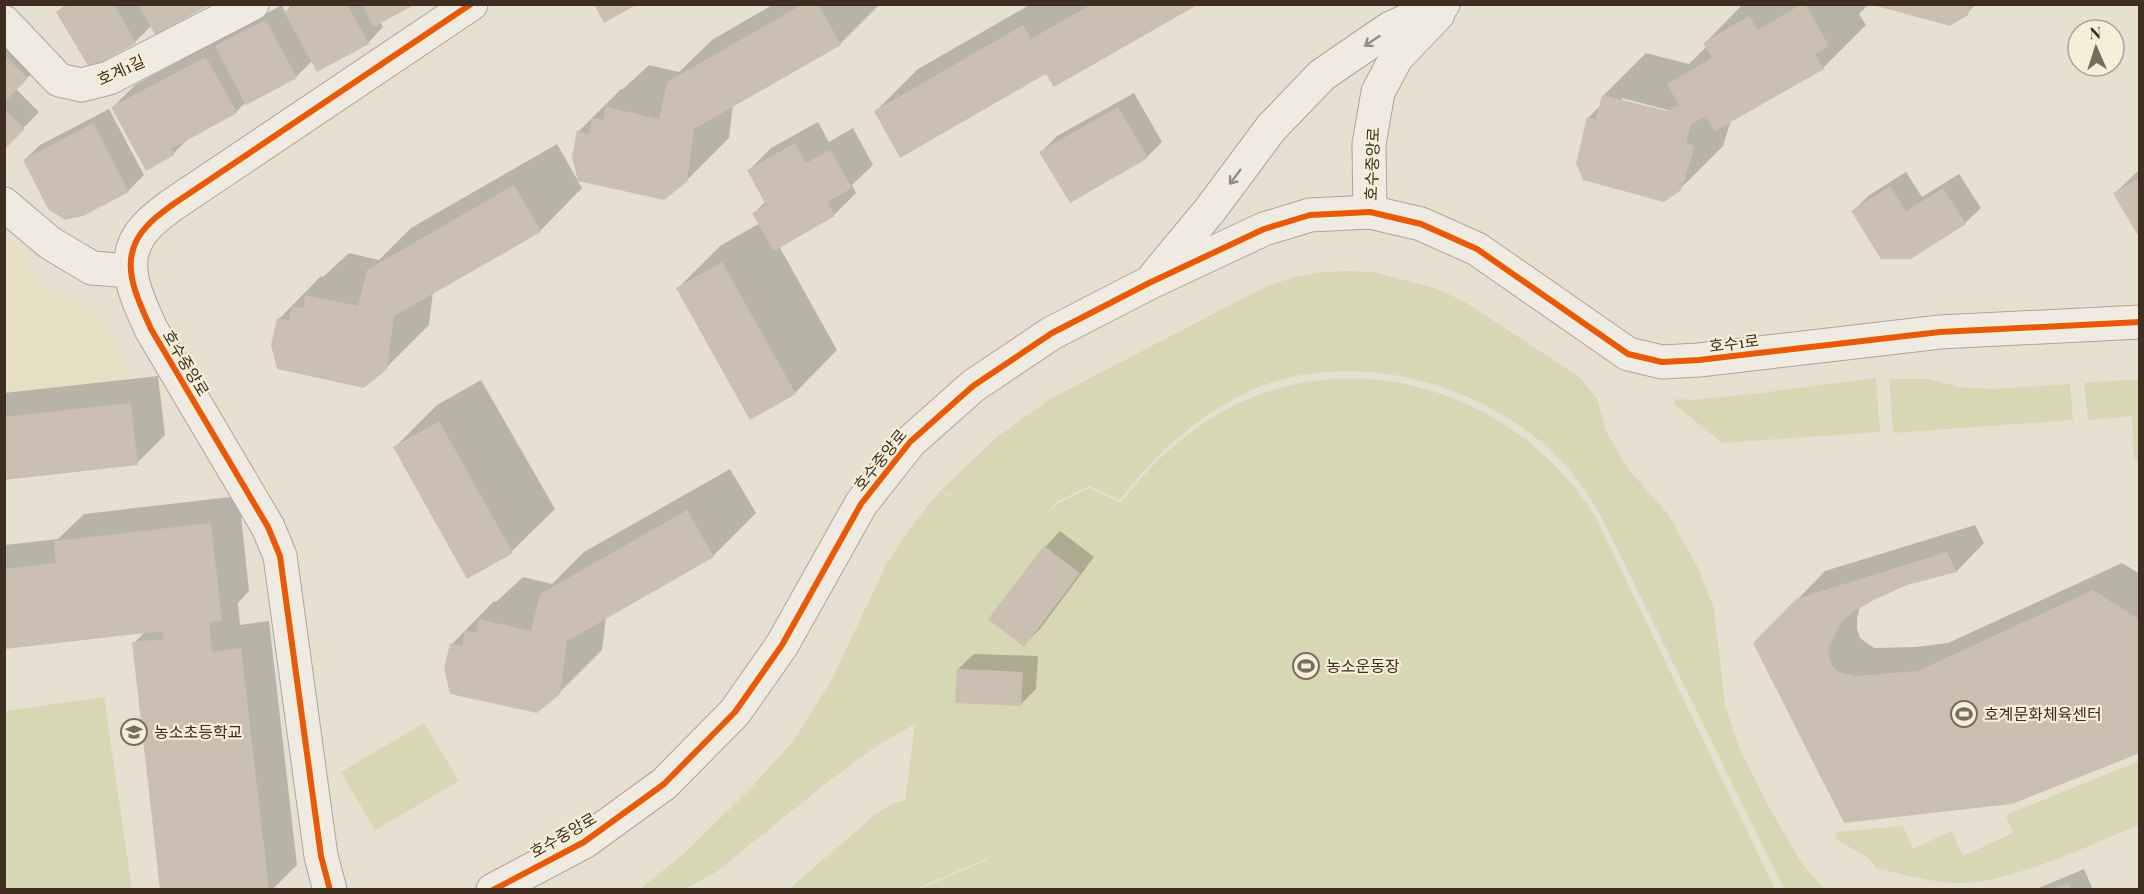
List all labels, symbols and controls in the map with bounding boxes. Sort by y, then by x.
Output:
north arrow [2066,18,2126,78]
text: N [2089,22,2102,43]
one-way arrow [1364,35,1381,47]
street label: 호계1길 [94,50,148,89]
street label: 호수중앙로 [1360,127,1383,201]
one-way arrow [1228,168,1241,184]
street label: 호수중앙로 [158,326,215,400]
street label: 호수1로 [1708,329,1760,356]
street label: 호수중앙로 [848,424,911,495]
sports icon: 농소운동장 [1291,651,1321,681]
place label: 농소운동장 [1326,655,1400,676]
sports icon: 호계문화체육센터 [1949,699,1979,729]
place label: 호계문화체육센터 [1984,703,2102,724]
school or university icon: 농소초등학교 [119,717,149,747]
place label: 농소초등학교 [154,721,242,742]
street label: 호수중앙로 [526,807,600,862]

